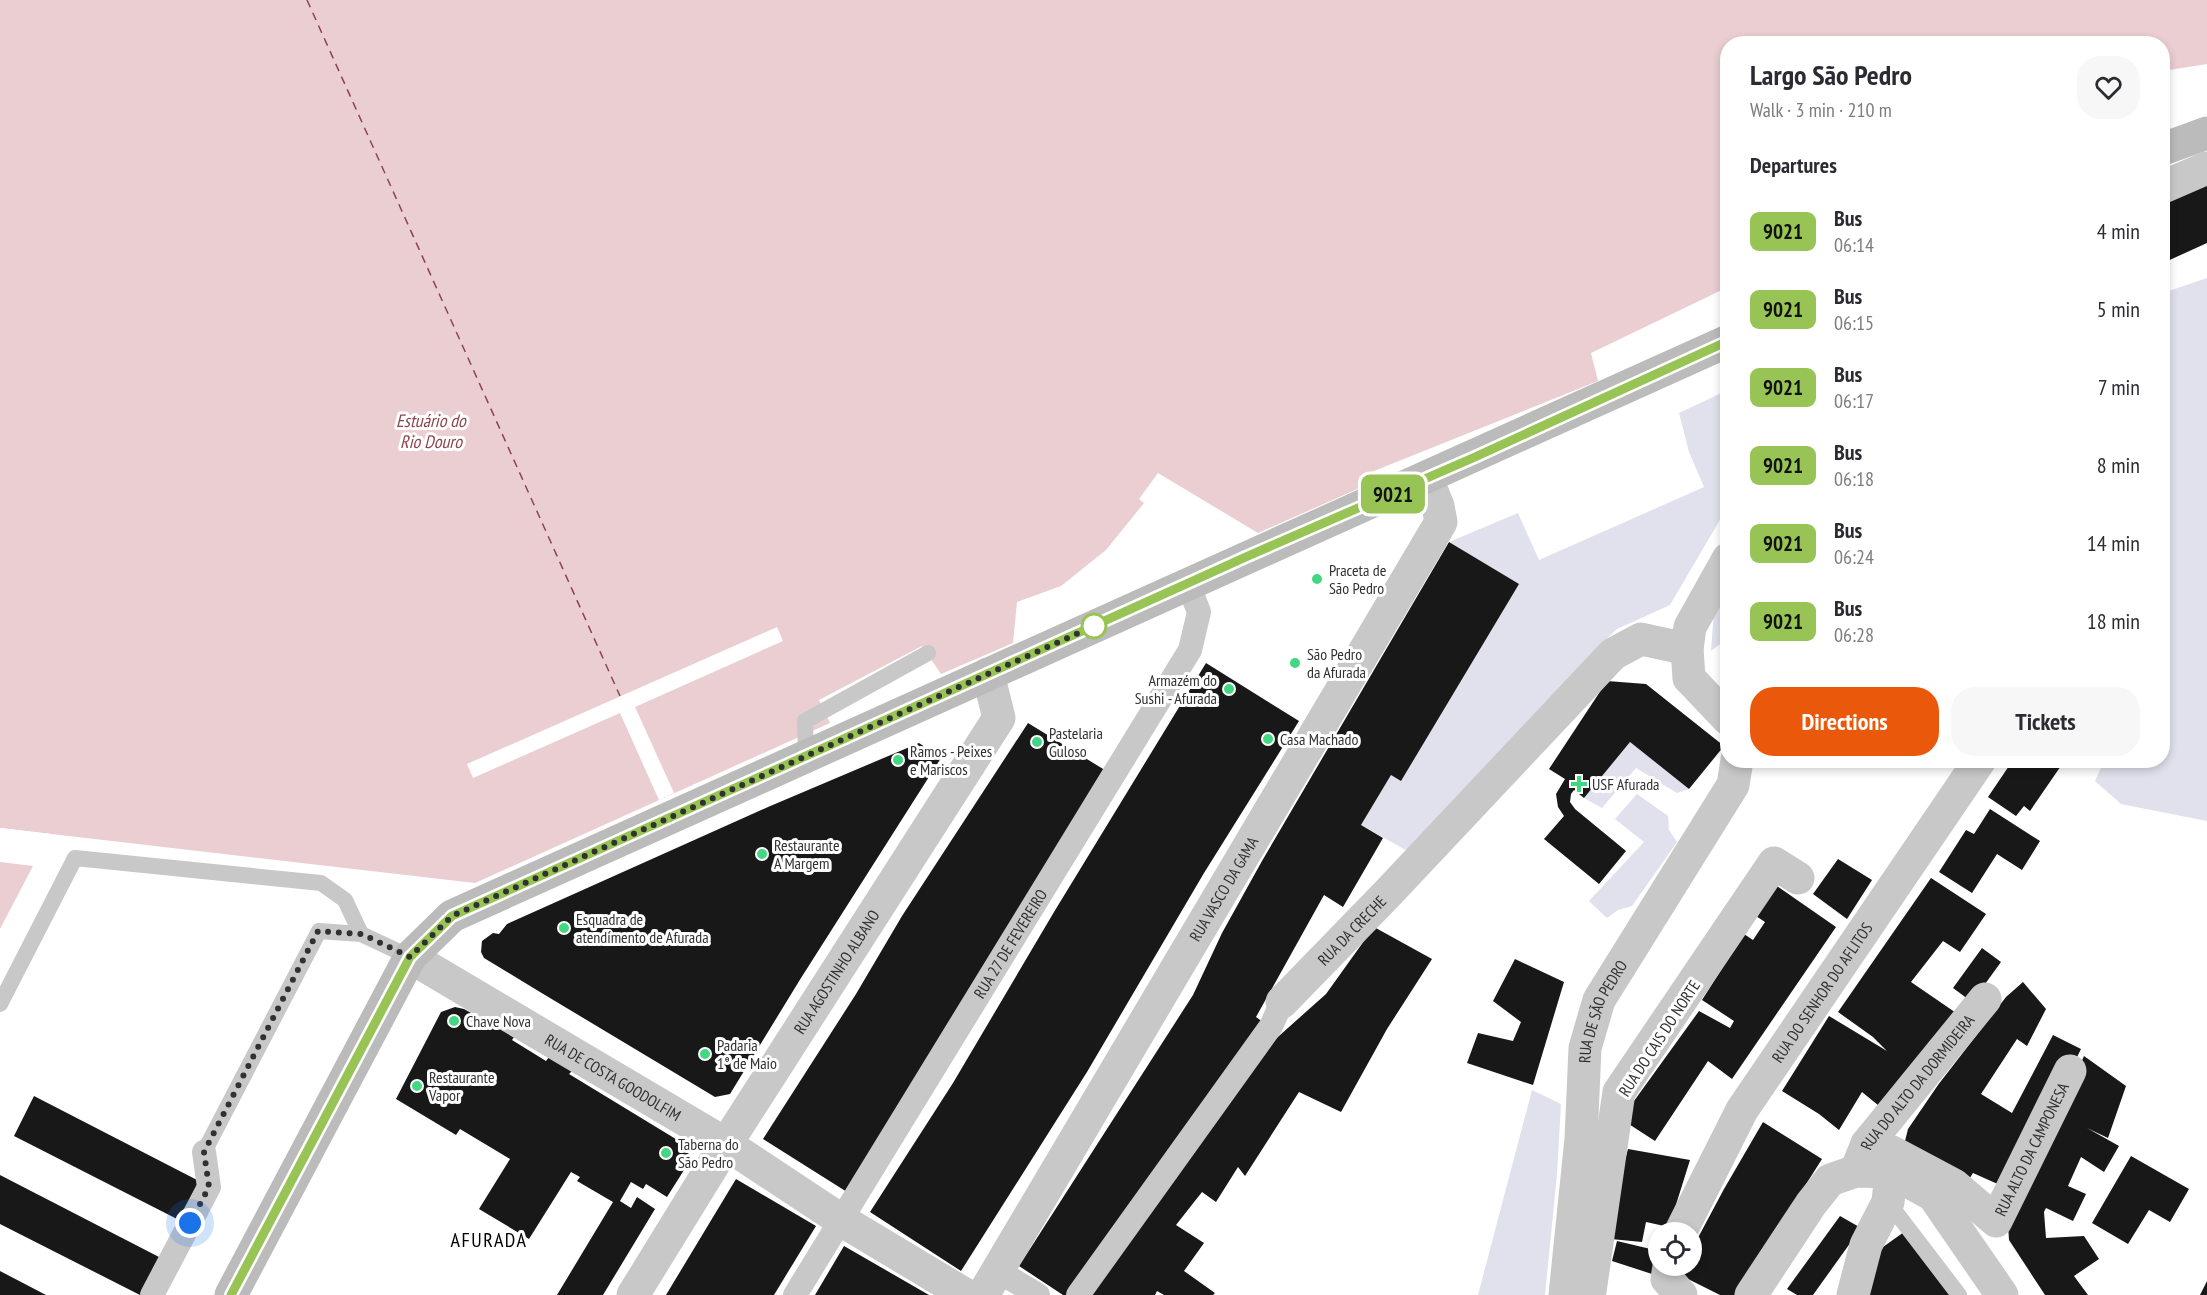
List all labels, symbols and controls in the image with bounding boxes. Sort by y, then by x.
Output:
text: Largo São Pedro [1750,56,1912,93]
button: heart [2077,56,2140,119]
text: Walk · 3 min · 210 m [1750,97,1892,123]
text: Departures [1750,151,1837,179]
text: Bus [1834,204,1862,232]
text: 4 min [2097,217,2140,245]
text: 9021 [1763,218,1803,245]
text: 06:14 [1834,232,1874,258]
text: Bus [1834,282,1862,310]
text: 5 min [2097,295,2140,323]
text: 9021 [1763,296,1803,323]
text: 06:15 [1834,310,1874,336]
text: Bus [1834,360,1862,388]
text: 7 min [2098,373,2140,401]
text: 9021 [1763,374,1803,401]
text: 06:17 [1834,388,1874,414]
water label: Estuário do Rio Douro [396,409,467,453]
text: Bus [1834,438,1862,466]
text: 8 min [2097,451,2140,479]
text: 9021 [1763,452,1803,479]
text: 06:18 [1834,466,1874,492]
line badge: 9021 [1351,474,1435,514]
text: 9021 [1373,481,1413,508]
text: Bus [1834,516,1862,544]
text: 14 min [2087,529,2140,557]
text: 9021 [1763,530,1803,557]
text: 06:24 [1834,544,1874,570]
place label: Praceta de São Pedro [1329,560,1386,598]
marker: Praceta de São Pedro [1310,572,1324,586]
text: Bus [1834,594,1862,622]
text: 18 min [2087,607,2140,635]
text: 9021 [1763,608,1803,635]
unlabelled marker [1081,613,1107,639]
text: 06:28 [1834,622,1874,648]
place label: São Pedro da Afurada [1307,644,1366,682]
marker: São Pedro da Afurada [1288,656,1302,670]
place label: Armazém do Sushi - Afurada [1135,670,1217,708]
marker: Armazém do Sushi - Afurada [1222,682,1236,696]
button: Directions [1750,687,1939,756]
button: Tickets [1951,687,2140,756]
place label: Pastelaria Guloso [1049,723,1103,761]
place label: Casa Machado [1280,729,1358,749]
marker: Casa Machado [1261,732,1275,746]
marker: Pastelaria Guloso [1030,735,1044,749]
place label: Ramos - Peixes e Mariscos [910,741,992,779]
marker: Ramos - Peixes e Mariscos [891,753,905,767]
place label: USF Afurada [1592,774,1660,794]
marker: USF Afurada [1570,775,1588,793]
street label: RUA VASCO DA GAMA [1185,833,1263,945]
place label: Restaurante A Margem [774,835,840,873]
marker: Restaurante A Margem [755,847,769,861]
street label: RUA 27 DE FEVEREIRO [969,885,1051,1002]
street label: RUA DA CRECHE [1313,891,1390,969]
street label: RUA AGOSTINHO ALBANO [789,906,884,1037]
place label: Esquadra de atendimento de Afurada [576,909,709,947]
street label: RUA DO SENHOR DO AFLITOS [1767,918,1877,1066]
marker: Esquadra de atendimento de Afurada [557,921,571,935]
street label: RUA DE SÃO PEDRO [1574,956,1631,1063]
street label: RUA DO CAIS DO NORTE [1614,976,1704,1100]
street label: RUA DO ALTO DA DORMIDEIRA [1856,1010,1979,1152]
place label: Chave Nova [466,1011,531,1031]
marker: Chave Nova [447,1014,461,1028]
street label: RUA DE COSTA GOODOLFIM [542,1029,685,1125]
place label: Padaria 1° de Maio [717,1035,777,1073]
marker: Padaria 1° de Maio [698,1047,712,1061]
place label: Restaurante Vapor [428,1067,495,1105]
marker: Restaurante Vapor [410,1079,424,1093]
street label: RUA ALTO DA CAMPONESA [1990,1079,2073,1219]
place label: Taberna do São Pedro [678,1134,739,1172]
marker: Taberna do São Pedro [659,1146,673,1160]
your location [175,1208,205,1238]
map controls [1648,1222,1702,1276]
button: locate [1648,1222,1702,1276]
district label: AFURADA [451,1227,527,1253]

